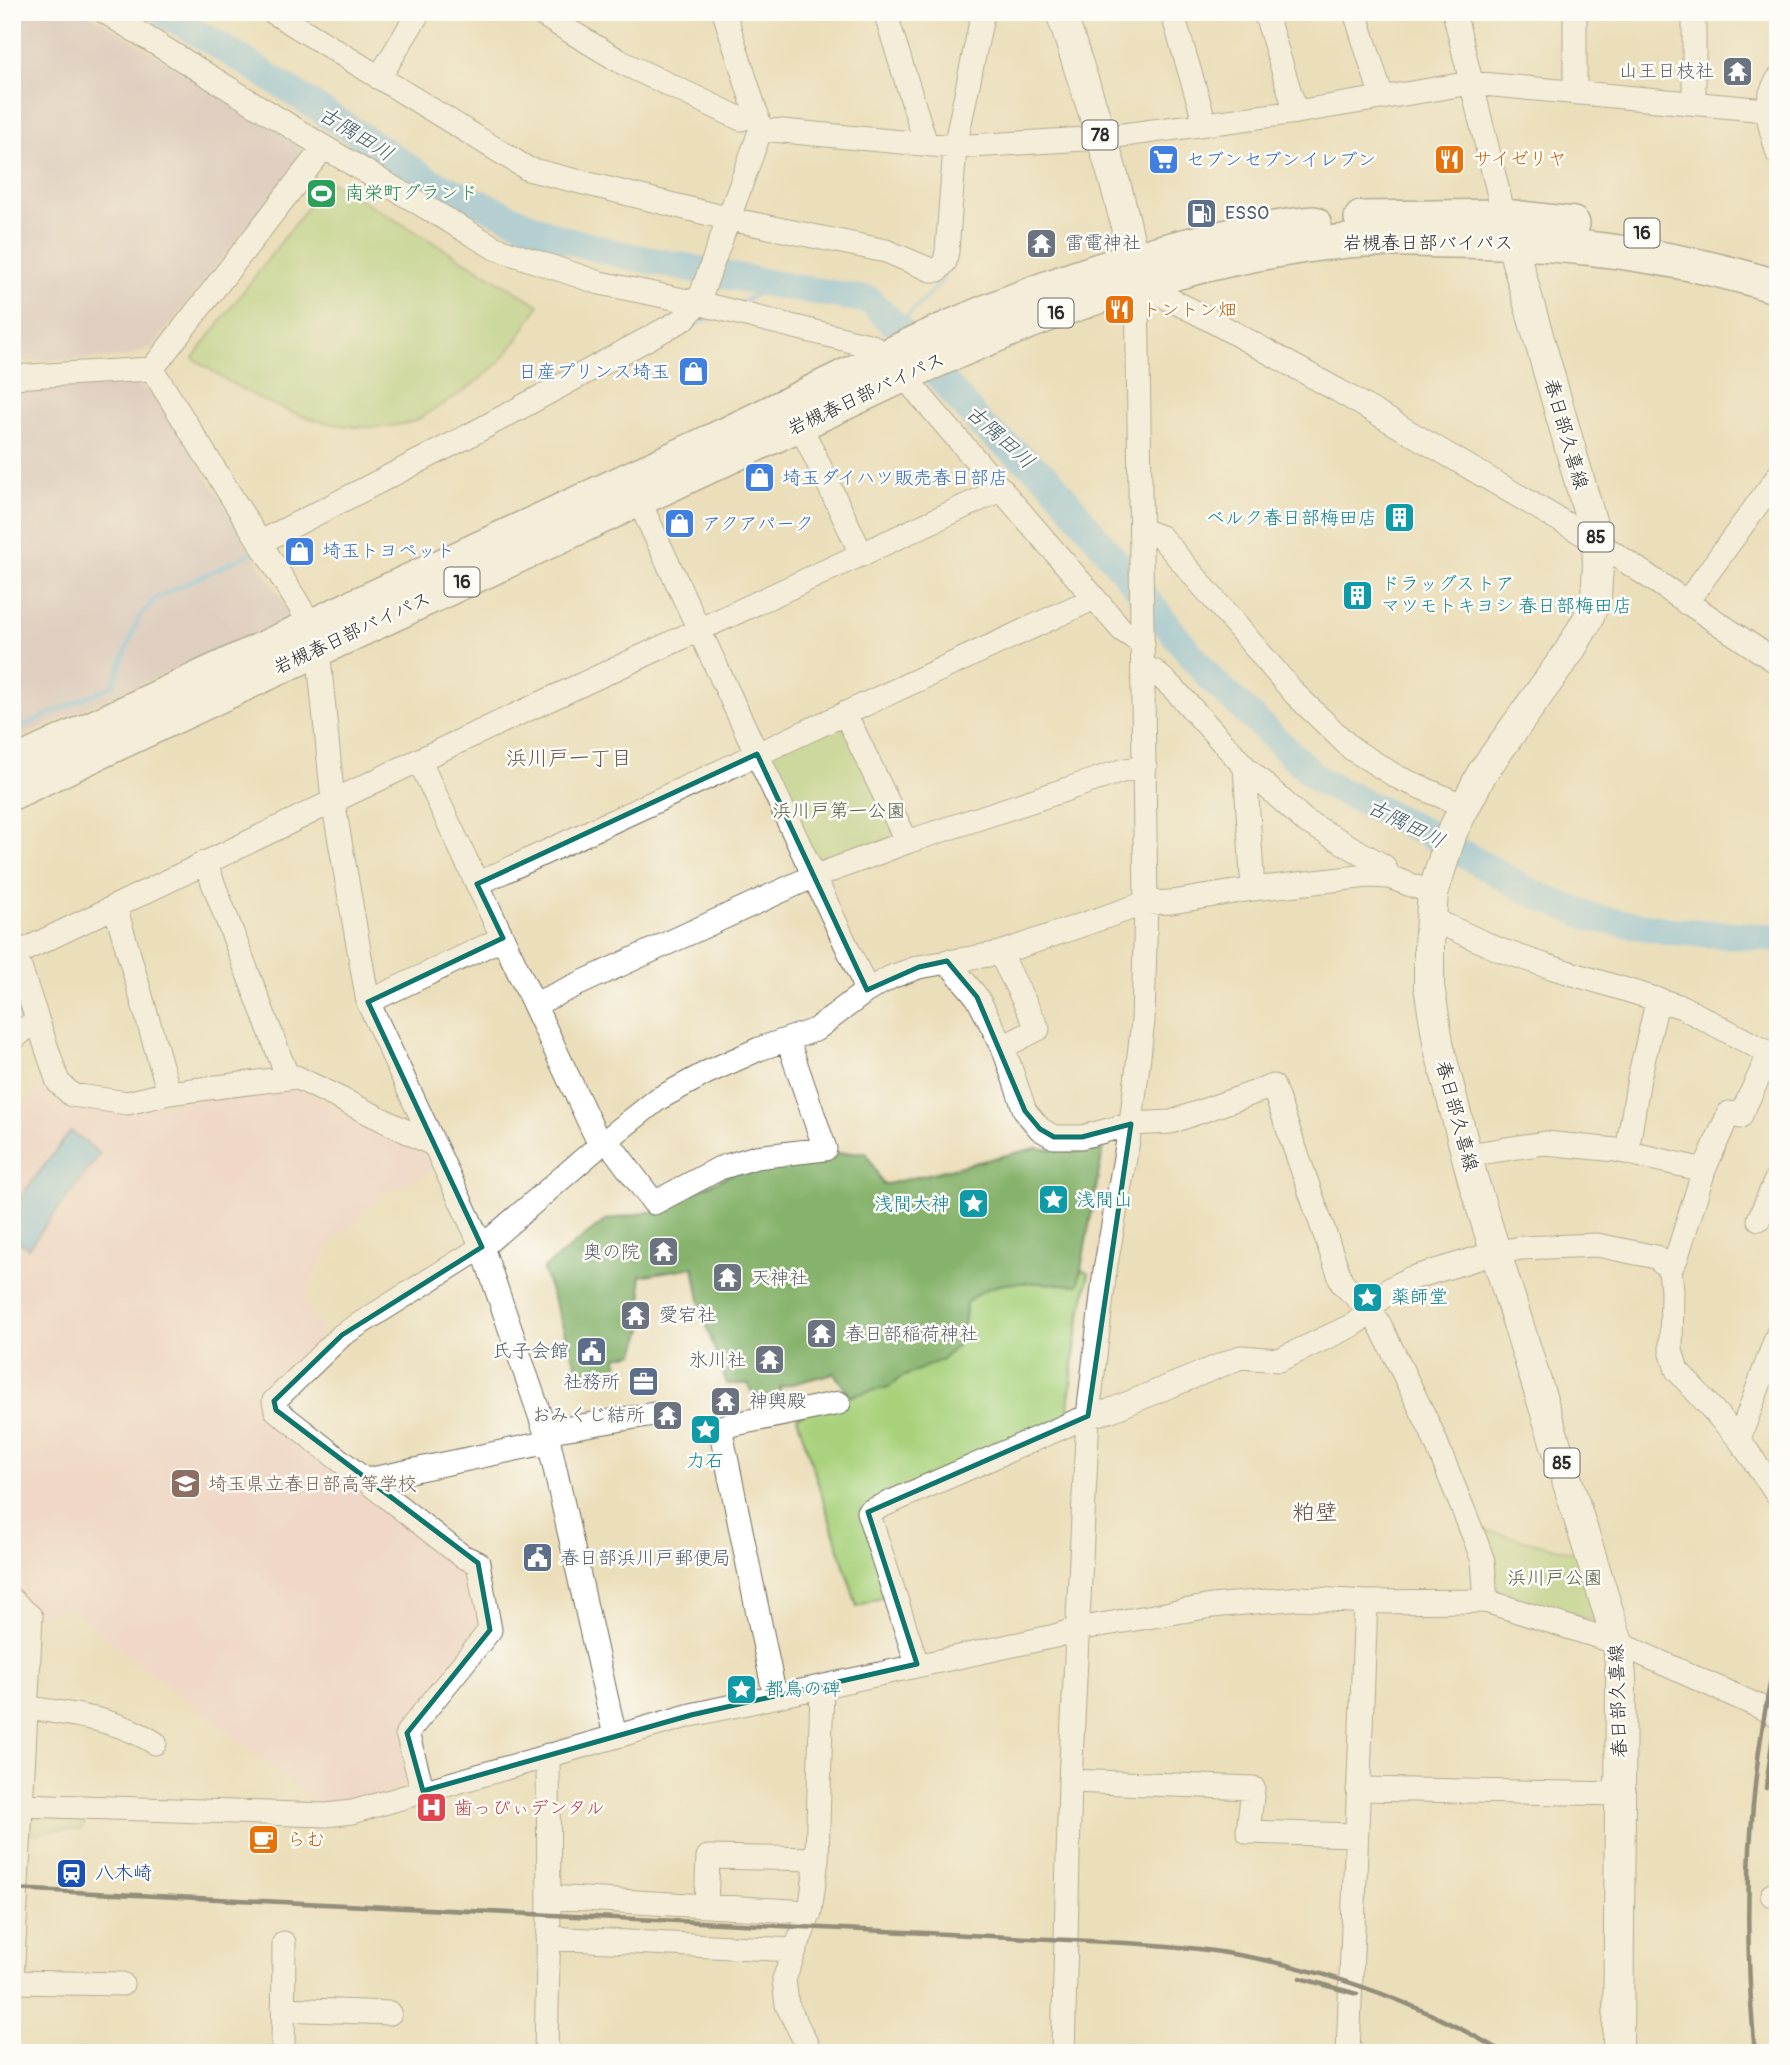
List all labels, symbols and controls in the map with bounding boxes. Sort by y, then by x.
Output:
temple icon: 山王日枝社 [1720,54,1754,88]
place label: 山王日枝社 [1619,59,1714,83]
water label: 古隅田川 [313,100,399,168]
road number: 78 [1082,120,1118,150]
restaurant icon: サイゼリヤ [1433,142,1467,176]
supermarket icon: セブンセブンイレブン [1146,143,1180,177]
place label: サイゼリヤ [1473,147,1567,171]
place label: セブンセブンイレブン [1186,148,1376,172]
sports icon: 南栄町グランド [305,176,339,210]
place label: 南栄町グランド [345,181,478,205]
fuel station icon: ESSO [1185,196,1219,230]
place label: ESSO [1225,201,1269,225]
road number: 16 [1624,218,1660,247]
temple icon: 雷電神社 [1025,226,1059,260]
place label: 雷電神社 [1065,231,1141,255]
street label: 岩槻春日部バイパス [1343,231,1513,255]
restaurant icon: トントン畑 [1102,293,1136,327]
road number: 16 [1038,298,1074,328]
place label: トントン畑 [1142,298,1237,322]
street label: 岩槻春日部バイパス [784,347,948,441]
shop icon: 日産プリンス埼玉 [676,355,710,389]
place label: 日産プリンス埼玉 [518,360,670,384]
street label: 春日部久喜線 [1539,376,1593,492]
water label: 古隅田川 [960,399,1040,475]
shop icon: 埼玉ダイハツ販売春日部店 [742,461,776,495]
place label: 埼玉ダイハツ販売春日部店 [782,466,1008,490]
building icon: ベルク春日部梅田店 [1383,501,1417,535]
place label: ベルク春日部梅田店 [1206,506,1377,530]
shop icon: アクアパーク [662,507,696,541]
place label: アクアパーク [702,512,814,536]
road number: 85 [1578,522,1614,552]
shop icon: 埼玉トヨペット [282,534,316,568]
place label: 埼玉トヨペット [322,539,455,563]
road number: 16 [444,568,480,596]
place label: ドラッグストア マツモトキヨシ 春日部梅田店 [1381,572,1632,618]
building icon: ドラッグストア マツモトキヨシ 春日部梅田店 [1341,578,1375,612]
street label: 岩槻春日部バイパス [270,586,434,680]
district label: 浜川戸一丁目 [506,745,632,772]
water label: 古隅田川 [1362,793,1450,855]
park label: 浜川戸第一公園 [772,799,906,823]
street label: 春日部久喜線 [1431,1058,1483,1174]
place icon: 浅間山 [1036,1183,1070,1217]
place icon: 浅間大神 [956,1187,990,1221]
place label: 浅間山 [1076,1188,1133,1212]
place label: 浅間大神 [874,1192,950,1216]
temple icon: 奥の院 [646,1235,680,1269]
place label: 奥の院 [583,1240,640,1264]
temple icon: 天神社 [711,1261,745,1295]
place label: 天神社 [751,1266,808,1290]
place icon: 薬師堂 [1351,1280,1385,1314]
place label: 薬師堂 [1391,1285,1448,1309]
temple icon: 愛宕社 [619,1298,653,1332]
place label: 愛宕社 [659,1303,716,1327]
temple icon: 春日部稲荷神社 [805,1317,839,1351]
place label: 春日部稲荷神社 [845,1322,978,1346]
public building icon: 氏子会館 [575,1334,609,1368]
place label: 氏子会館 [493,1339,569,1363]
temple icon: 氷川社 [752,1343,786,1377]
place label: 氷川社 [689,1348,746,1372]
office icon: 社務所 [626,1365,660,1399]
place label: 社務所 [563,1370,620,1394]
temple icon: 神輿殿 [709,1384,743,1418]
place label: 神輿殿 [749,1389,806,1413]
temple icon: おみくじ結所 [651,1398,685,1432]
place label: おみくじ結所 [532,1403,645,1427]
place icon: 力石 [688,1413,722,1447]
road number: 85 [1544,1448,1580,1478]
place label: 力石 [686,1449,724,1473]
school or university icon: 埼玉県立春日部高等学校 [168,1467,202,1501]
place label: 埼玉県立春日部高等学校 [208,1472,417,1496]
district label: 粕壁 [1292,1498,1338,1527]
public building icon: 春日部浜川戸郵便局 [520,1541,554,1575]
place label: 春日部浜川戸郵便局 [560,1546,731,1570]
park label: 浜川戸公園 [1507,1566,1603,1590]
street label: 春日部久喜線 [1604,1644,1632,1758]
place icon: 都鳥の碑 [725,1672,759,1706]
place label: 都鳥の碑 [765,1677,841,1701]
hospital icon: 歯っぴぃデンタル [414,1791,448,1825]
place label: 歯っぴぃデンタル [454,1796,605,1820]
cafe icon: らむ [247,1823,281,1857]
place label: らむ [287,1828,325,1852]
station icon: 八木崎 [55,1856,89,1890]
place label: 八木崎 [95,1861,152,1885]

